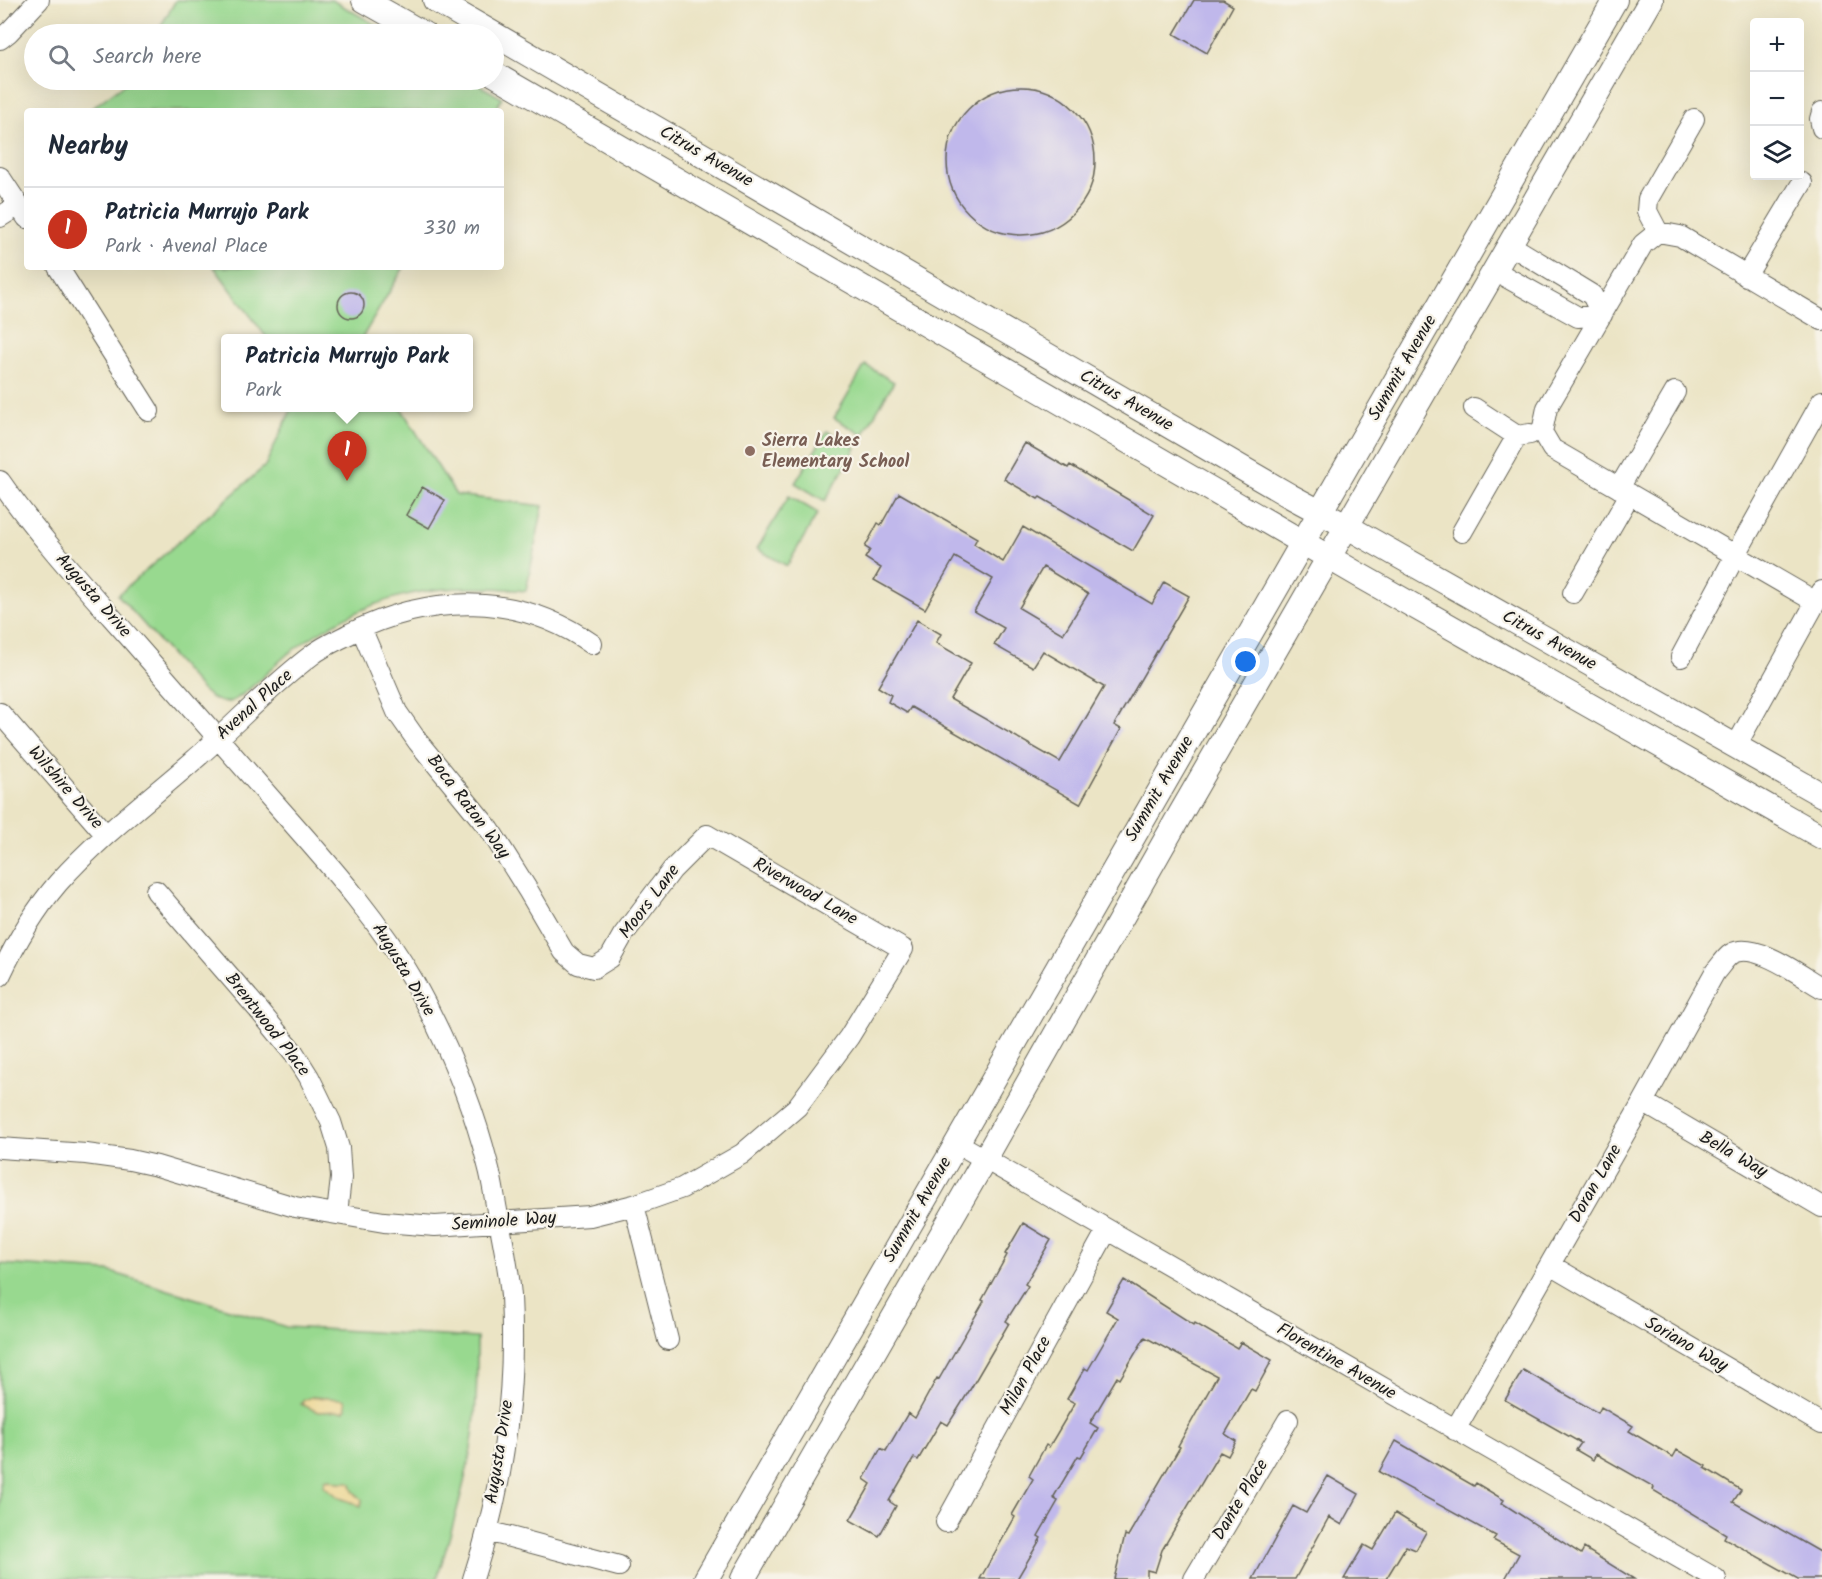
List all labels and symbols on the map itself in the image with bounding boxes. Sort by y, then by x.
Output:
street label: Citrus Avenue [653,118,759,196]
street label: Summit Avenue [1361,310,1445,426]
street label: Citrus Avenue [1073,362,1179,440]
place label: Sierra Lakes Elementary School [762,427,909,477]
pin: 1 [328,432,366,481]
marker: Sierra Lakes Elementary School [743,444,757,458]
street label: Augusta Drive [48,547,138,645]
street label: Citrus Avenue [1496,603,1602,679]
your location [1231,647,1260,676]
street label: Avenal Place [210,662,300,748]
street label: Summit Avenue [1118,731,1202,847]
street label: Wilshire Drive [20,740,110,836]
street label: Boca Raton Way [419,748,518,866]
street label: Riverwood Lane [747,850,863,934]
street label: Moors Lane [612,858,688,946]
street label: Augusta Drive [364,918,442,1022]
street label: Brentwood Place [217,967,317,1083]
street label: Bella Way [1693,1124,1773,1187]
street label: Doran Lane [1562,1139,1630,1229]
street label: Summit Avenue [876,1152,960,1268]
street label: Seminole Way [451,1204,558,1240]
street label: Soriano Way [1639,1309,1734,1381]
street label: Florentine Avenue [1270,1316,1402,1408]
street label: Milan Place [992,1331,1060,1421]
street label: Augusta Drive [477,1398,523,1506]
street label: Dante Place [1205,1454,1277,1546]

